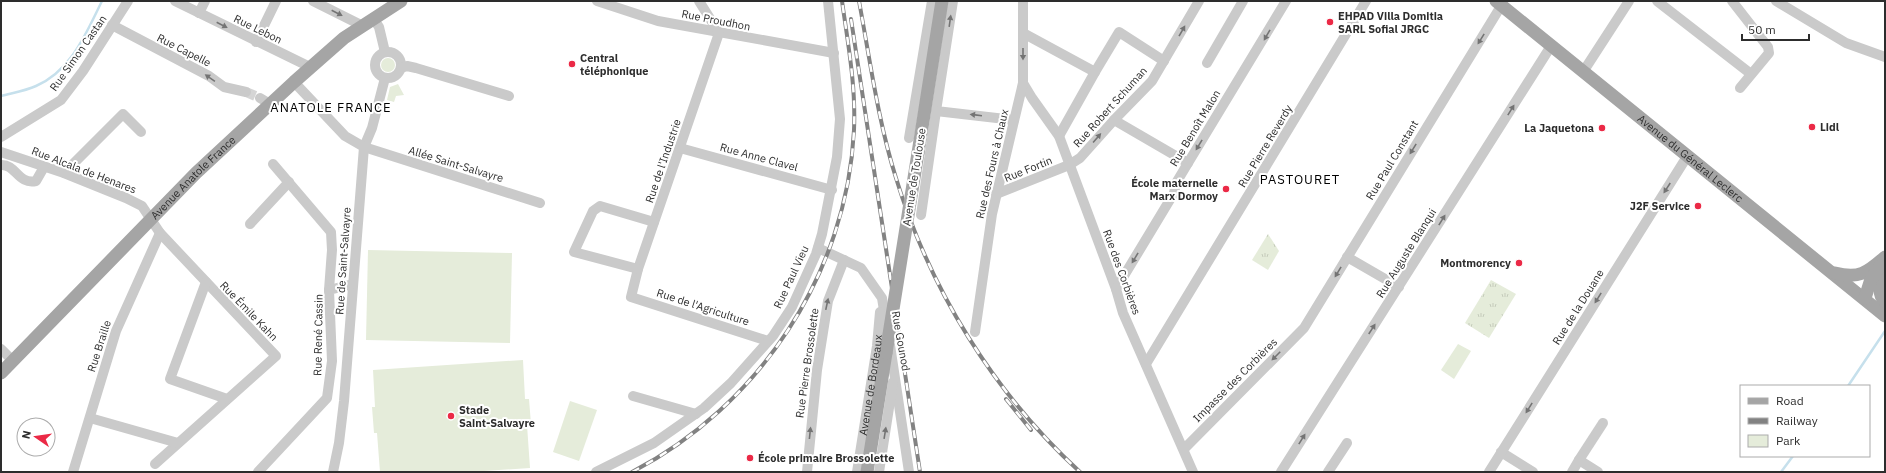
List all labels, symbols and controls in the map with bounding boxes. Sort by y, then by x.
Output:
street label: Rue Proudhon [680,6,752,34]
place label: EHPAD Villa Domitia SARL Sofial JRGC [1338,9,1443,36]
one-way arrow [331,10,343,16]
street label: Rue Lebon [231,11,285,47]
street label: Rue Simon Castan [47,12,109,94]
one-way arrow [947,15,953,27]
scale bar [1742,16,1809,42]
marker: EHPAD Villa Domitia SARL Sofial JRGC [1325,17,1335,27]
one-way arrow [216,22,228,28]
text: 50 m [1748,22,1776,37]
one-way arrow [1178,25,1185,37]
one-way arrow [1263,29,1270,41]
street label: Rue Capelle [155,30,213,70]
one-way arrow [1477,34,1485,44]
one-way arrow [1020,48,1026,61]
place label: Central téléphonique [580,51,648,78]
marker: Central téléphonique [567,59,577,69]
street label: Rue Robert Schuman [1070,64,1150,150]
one-way arrow [205,74,216,82]
street label: Rue Benoît Malon [1167,87,1223,169]
district label: ANATOLE FRANCE [270,99,392,116]
street label: Rue Pierre Reverdy [1235,102,1295,190]
one-way arrow [1507,105,1515,115]
street label: Rue des Fours à Chaux [973,108,1011,220]
street label: Avenue du Général Leclerc [1635,111,1746,205]
one-way arrow [970,112,982,118]
street label: Rue de l'Industrie [642,117,684,205]
street label: Rue Paul Constant [1363,117,1421,202]
place label: Lidl [1820,120,1840,134]
place label: La Jaquetona [1524,121,1594,135]
marker: Lidl [1807,122,1817,132]
marker: La Jaquetona [1597,123,1607,133]
street label: Avenue de Toulouse [899,127,929,227]
street label: Avenue Anatole France [148,133,239,222]
one-way arrow [1093,133,1102,143]
one-way arrow [1195,139,1202,151]
street label: Rue Anne Clavel [719,140,799,174]
street label: Allée Saint-Salvayre [407,143,505,185]
one-way arrow [1409,143,1416,155]
street label: Rue Alcala de Henares [30,144,138,196]
street label: Rue Fortin [1002,153,1054,185]
district label: PASTOURET [1260,171,1340,188]
place label: École maternelle Marx Dormoy [1131,175,1218,203]
one-way arrow [1663,183,1671,193]
marker: École maternelle Marx Dormoy [1221,184,1231,194]
place label: J2F Service [1630,199,1690,213]
marker: J2F Service [1693,201,1703,211]
street label: Rue Auguste Blanqui [1373,206,1439,300]
street label: Rue de Saint-Salvayre [332,207,354,315]
one-way arrow [1438,214,1445,226]
street label: Rue des Corbières [1100,227,1144,317]
street label: Rue Paul Vieu [770,243,812,311]
one-way arrow [1131,252,1138,264]
place label: Montmorency [1440,256,1511,270]
marker: Montmorency [1514,258,1524,268]
one-way arrow [1334,266,1341,278]
street label: Rue de la Douane [1549,267,1607,347]
street label: Rue Émile Kahn [217,278,281,344]
street label: Rue de l'Agriculture [655,285,751,329]
one-way arrow [1594,292,1601,304]
street label: Rue René Cassin [310,294,326,376]
one-way arrow [825,298,831,311]
street label: Rue Pierre Brossolette [792,307,822,419]
street label: Rue Gounod [889,310,913,372]
street label: Rue Braille [84,318,114,374]
one-way arrow [1368,324,1376,334]
street label: Avenue de Bordeaux [856,334,885,437]
street label: Impasse des Corbières [1190,335,1280,425]
one-way arrow [1271,351,1281,361]
legend [1740,385,1870,457]
text: Road [1776,393,1804,408]
one-way arrow [1525,402,1532,414]
place label: Stade Saint-Salvayre [459,403,535,430]
marker: Stade Saint-Salvayre [446,411,456,421]
text: Railway [1776,413,1818,428]
north arrow [16,417,56,457]
one-way arrow [807,427,813,439]
one-way arrow [882,427,888,440]
text: N [19,429,34,440]
text: Park [1776,433,1801,448]
one-way arrow [1298,434,1306,444]
place label: École primaire Brossolette [758,450,894,465]
marker: École primaire Brossolette [745,453,755,463]

